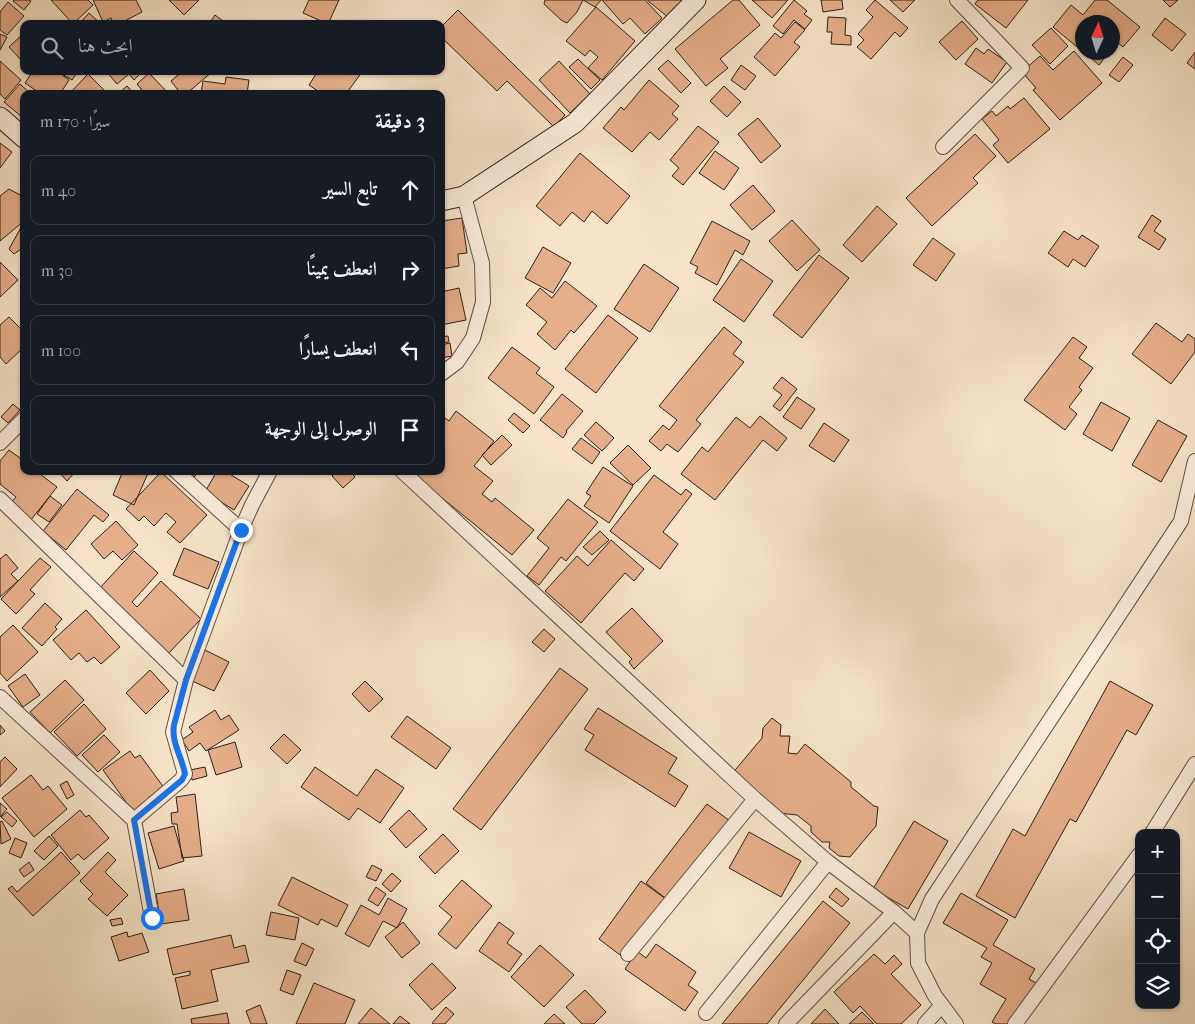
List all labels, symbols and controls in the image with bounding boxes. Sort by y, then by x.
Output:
north arrow [1075,15,1120,60]
search box [20,20,445,75]
icon: search [38,34,66,62]
text: ابحث هنا [78,35,133,57]
text: 3 دقيقة [375,109,425,133]
text: سيرًا · 170 m [40,112,110,131]
icon: ahead [396,176,424,204]
text: تابع السير [323,178,377,200]
text: 40 m [41,181,76,200]
icon: right [396,256,424,284]
text: انعطف يمينًا [307,258,377,280]
text: 30 m [41,261,73,280]
icon: left [396,336,424,364]
text: انعطف يسارًا [299,338,377,360]
text: 100 m [41,341,81,360]
icon: arrive [396,416,424,444]
text: الوصول إلى الوجهة [265,418,377,440]
route end [230,519,253,542]
map controls [1135,829,1180,1009]
button: + [1135,829,1180,874]
button: − [1135,874,1180,919]
route start [141,907,164,930]
button: locate [1135,919,1180,964]
button: layers [1135,964,1180,1009]

